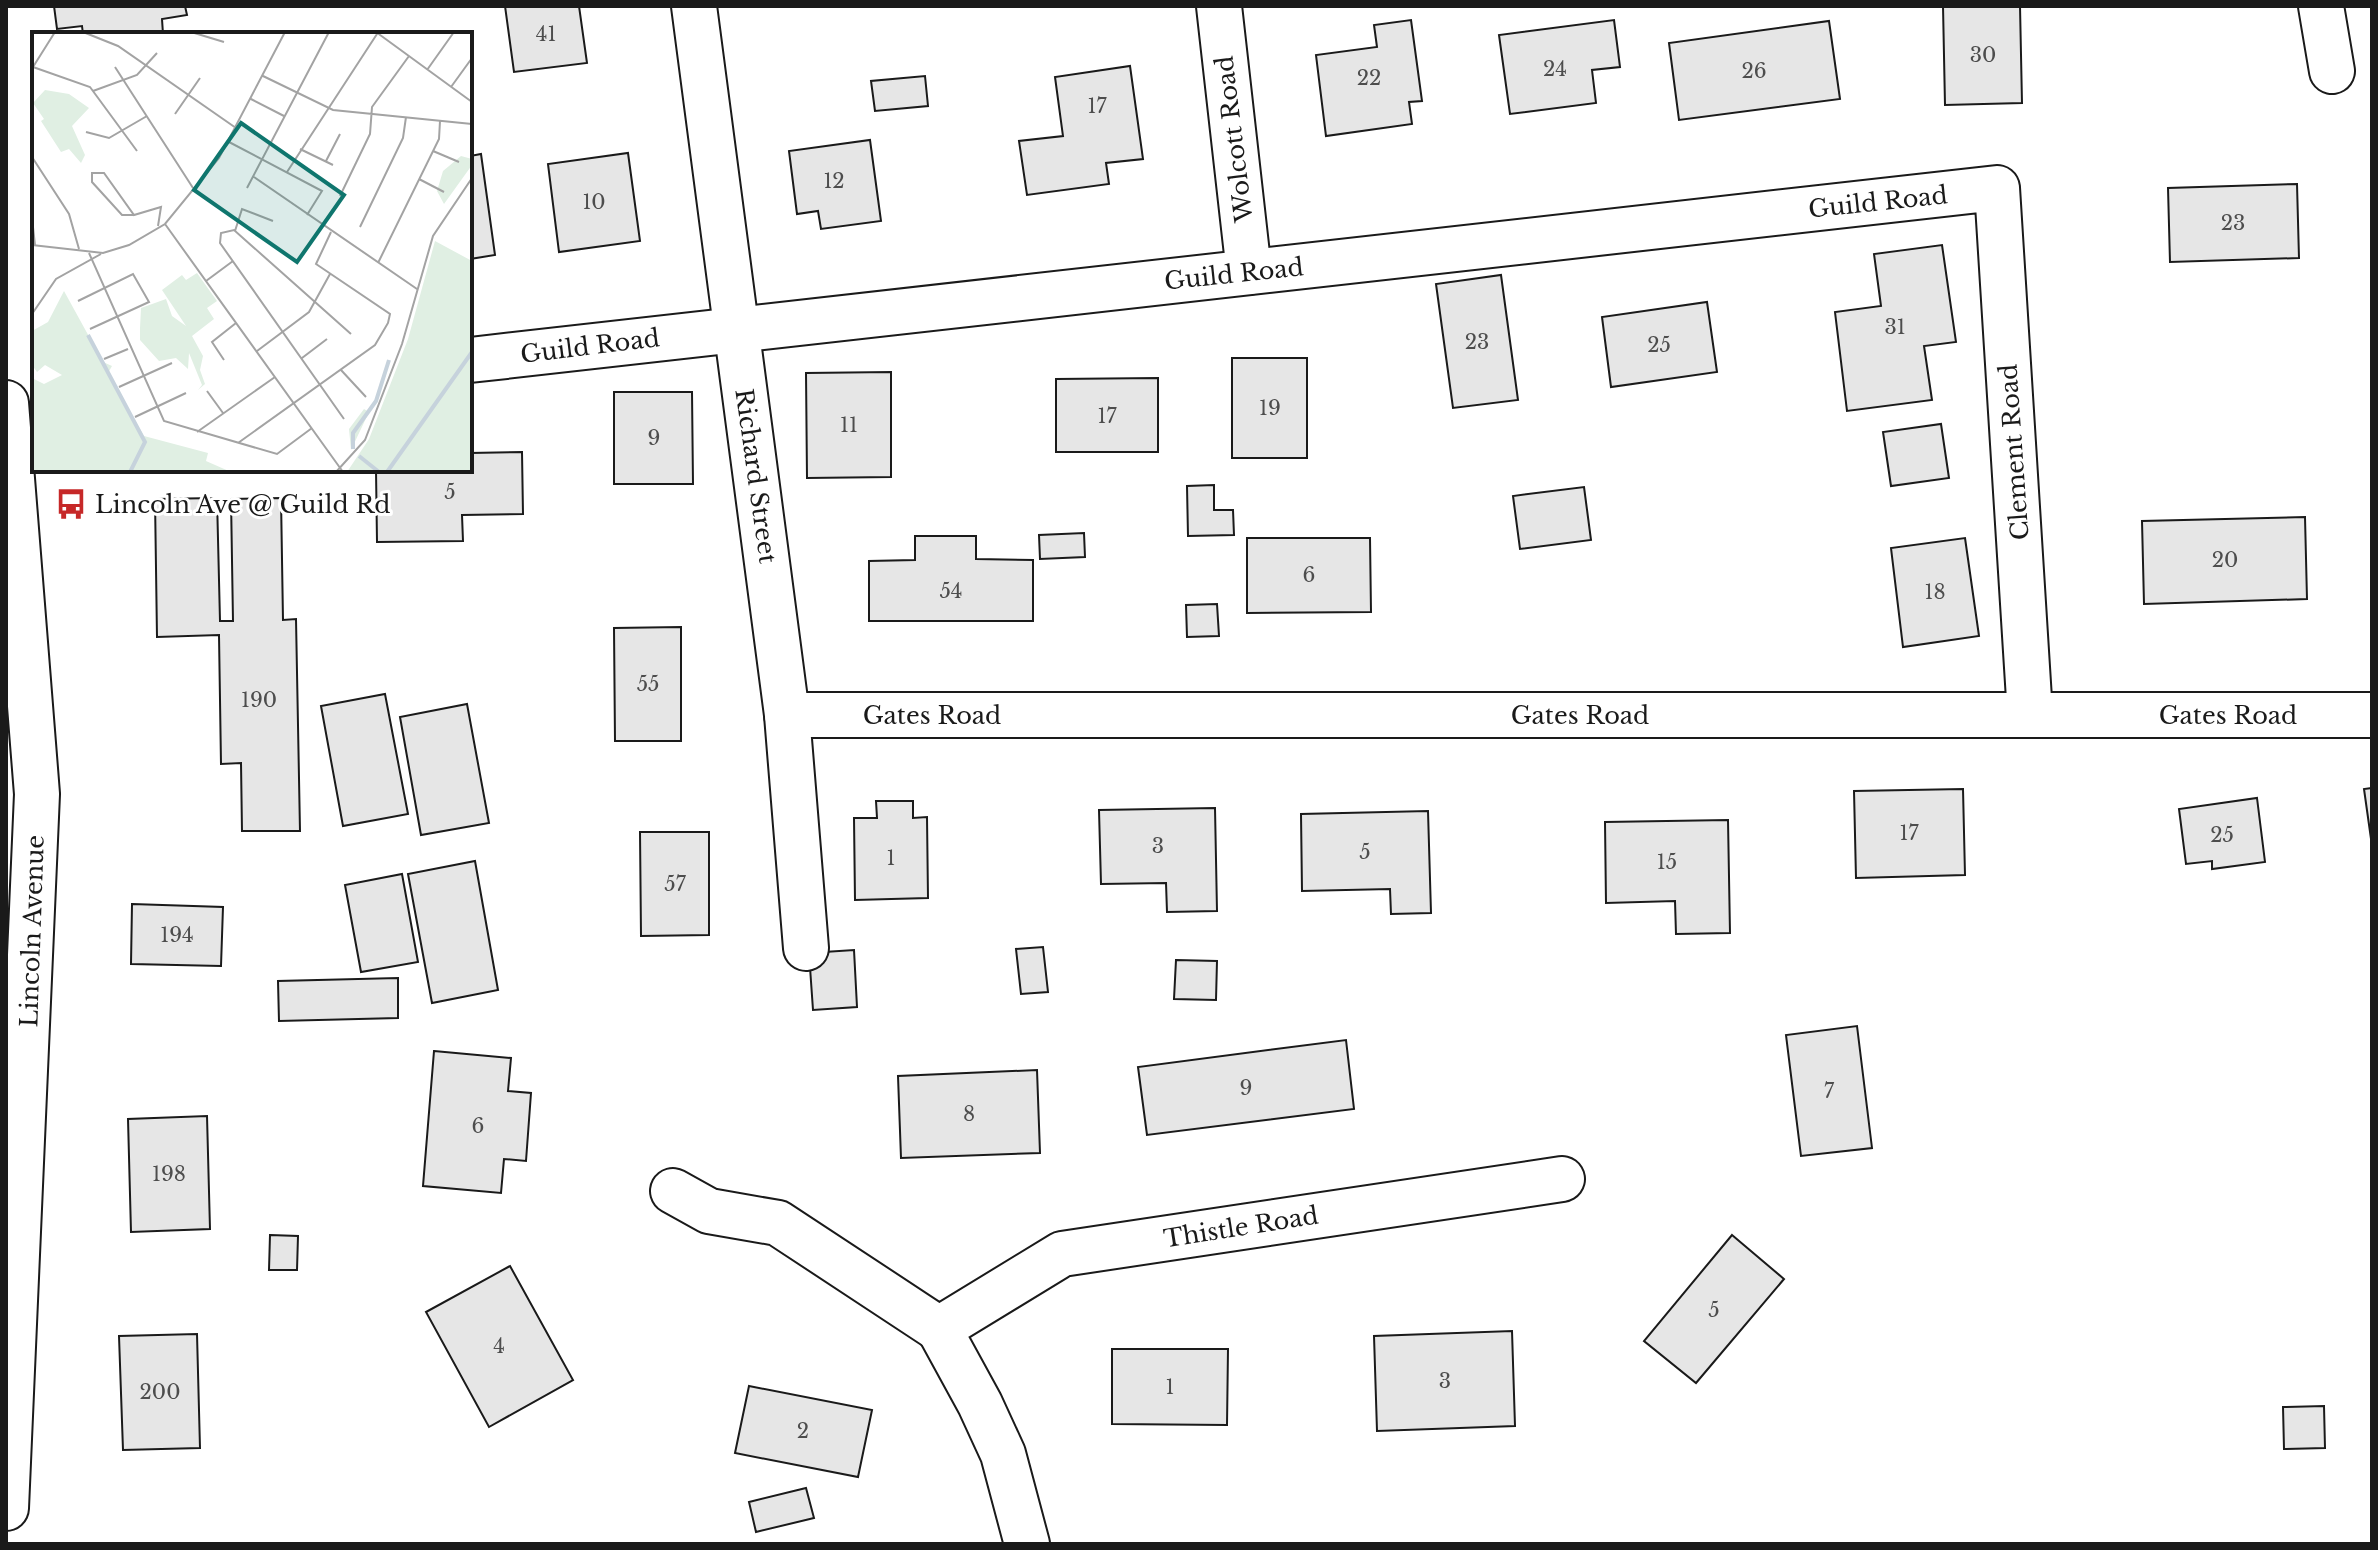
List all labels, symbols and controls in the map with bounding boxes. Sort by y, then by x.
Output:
house number: 41 [536,22,556,46]
inset map [32,32,472,472]
house number: 30 [1970,43,1996,67]
street label: Wolcott Road [1209,54,1259,225]
house number: 24 [1543,57,1567,81]
house number: 26 [1741,59,1767,83]
house number: 22 [1357,66,1381,90]
house number: 17 [1088,94,1107,118]
house number: 12 [823,169,845,193]
street label: Guild Road [1807,180,1949,224]
house number: 10 [582,190,606,214]
house number: 23 [2221,211,2245,235]
street label: Guild Road [1163,252,1305,296]
house number: 31 [1884,315,1906,339]
street label: Guild Road [519,323,661,369]
house number: 23 [1465,330,1489,354]
house number: 25 [1647,333,1671,357]
street label: Clement Road [1993,363,2035,541]
street label: Richard Street [729,387,783,565]
house number: 19 [1259,396,1281,420]
house number: 17 [1098,404,1117,428]
house number: 11 [840,413,858,437]
house number: 9 [648,426,660,450]
house number: 5 [444,480,456,504]
bus stop icon: Lincoln Ave @ Guild Rd [54,487,88,521]
place label: Lincoln Ave @ Guild Rd [95,490,390,519]
house number: 20 [2212,548,2238,572]
house number: 6 [1303,563,1315,587]
house number: 54 [939,579,963,603]
house number: 18 [1924,580,1946,604]
house number: 55 [637,672,659,696]
house number: 190 [241,688,277,712]
street label: Gates Road [863,701,1001,730]
street label: Gates Road [1511,701,1649,730]
street label: Gates Road [2159,701,2297,730]
house number: 17 [1900,821,1919,845]
house number: 25 [2210,823,2234,847]
street label: Lincoln Avenue [14,834,50,1028]
house number: 3 [1152,834,1164,858]
house number: 5 [1359,840,1371,864]
house number: 1 [887,846,895,870]
house number: 15 [1657,850,1677,874]
house number: 57 [664,872,687,896]
house number: 194 [160,923,194,947]
house number: 9 [1240,1076,1252,1100]
house number: 7 [1824,1079,1835,1103]
house number: 8 [963,1102,975,1126]
house number: 6 [472,1114,484,1138]
house number: 198 [152,1162,186,1186]
street label: Thistle Road [1162,1200,1320,1254]
house number: 5 [1708,1298,1720,1322]
house number: 4 [493,1334,505,1358]
house number: 3 [1439,1369,1451,1393]
house number: 1 [1166,1375,1174,1399]
house number: 200 [140,1380,180,1404]
house number: 2 [797,1419,809,1443]

